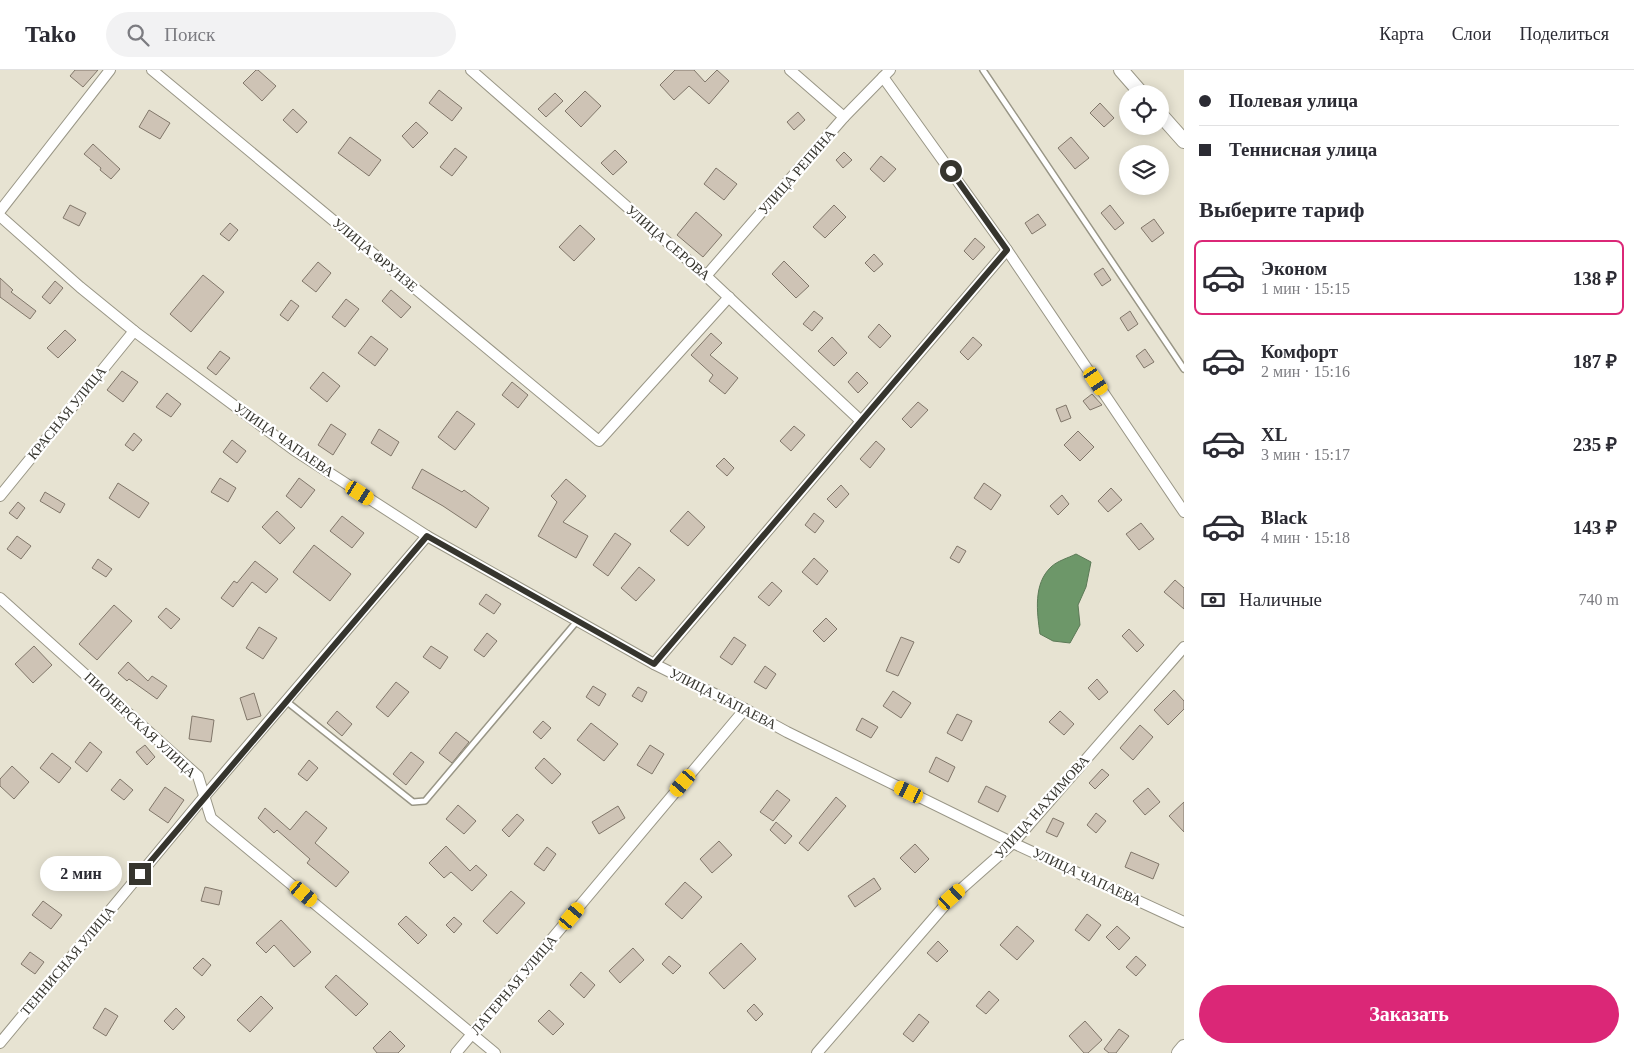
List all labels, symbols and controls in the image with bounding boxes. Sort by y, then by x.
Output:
search box [106,12,456,57]
text: Tako [25,21,76,47]
icon: search [124,21,152,49]
text: Поиск [164,24,215,45]
text: Карта [1379,24,1424,44]
text: Слои [1452,24,1491,44]
text: Поделиться [1519,24,1609,44]
map controls [1119,85,1169,195]
button: locate [1119,85,1169,135]
text: Полевая улица [1229,90,1358,111]
street label: УЛИЦА РЕПИНА [756,125,839,218]
text: Теннисная улица [1229,139,1377,160]
button: layers [1119,145,1169,195]
route start [940,160,962,182]
text: Выберите тариф [1199,197,1365,222]
street label: УЛИЦА СЕРОВА [623,203,714,284]
street label: УЛИЦА ФРУНЗЕ [330,215,420,295]
icon: car [1201,255,1246,300]
text: Эконом [1261,258,1327,279]
text: 138 ₽ [1573,268,1617,289]
text: 1 мин · 15:15 [1261,280,1350,297]
icon: car [1201,338,1246,383]
text: Комфорт [1261,341,1338,362]
text: 187 ₽ [1573,351,1617,372]
street label: КРАСНАЯ УЛИЦА [25,363,110,463]
text: 2 мин · 15:16 [1261,363,1350,380]
car [1081,364,1110,398]
street label: УЛИЦА ЧАПАЕВА [231,400,337,481]
icon: car [1201,421,1246,466]
text: XL [1261,424,1287,445]
text: 235 ₽ [1573,434,1617,455]
text: 3 мин · 15:17 [1261,446,1350,463]
car [343,479,376,507]
icon: car [1201,504,1246,549]
text: Black [1261,507,1307,528]
text: 143 ₽ [1573,517,1617,538]
text: 4 мин · 15:18 [1261,529,1350,546]
icon: cash [1199,586,1227,614]
text: Наличные [1239,589,1322,610]
text: 740 m [1579,591,1619,608]
street label: УЛИЦА ЧАПАЕВА [667,665,780,733]
street label: ПИОНЕРСКАЯ УЛИЦА [81,669,199,781]
street label: УЛИЦА НАХИМОВА [992,752,1093,862]
car [667,767,698,799]
car [892,779,925,805]
street label: УЛИЦА ЧАПАЕВА [1030,845,1145,909]
callout: 2 мин [40,856,122,892]
route end [129,863,151,885]
text: 2 мин [60,865,102,882]
car [287,879,320,909]
car [935,881,968,913]
car [556,900,587,932]
street label: ТЕННИСНАЯ УЛИЦА [18,903,119,1019]
street label: ЛАГЕРНАЯ УЛИЦА [468,932,561,1038]
button: Заказать [1199,985,1619,1043]

